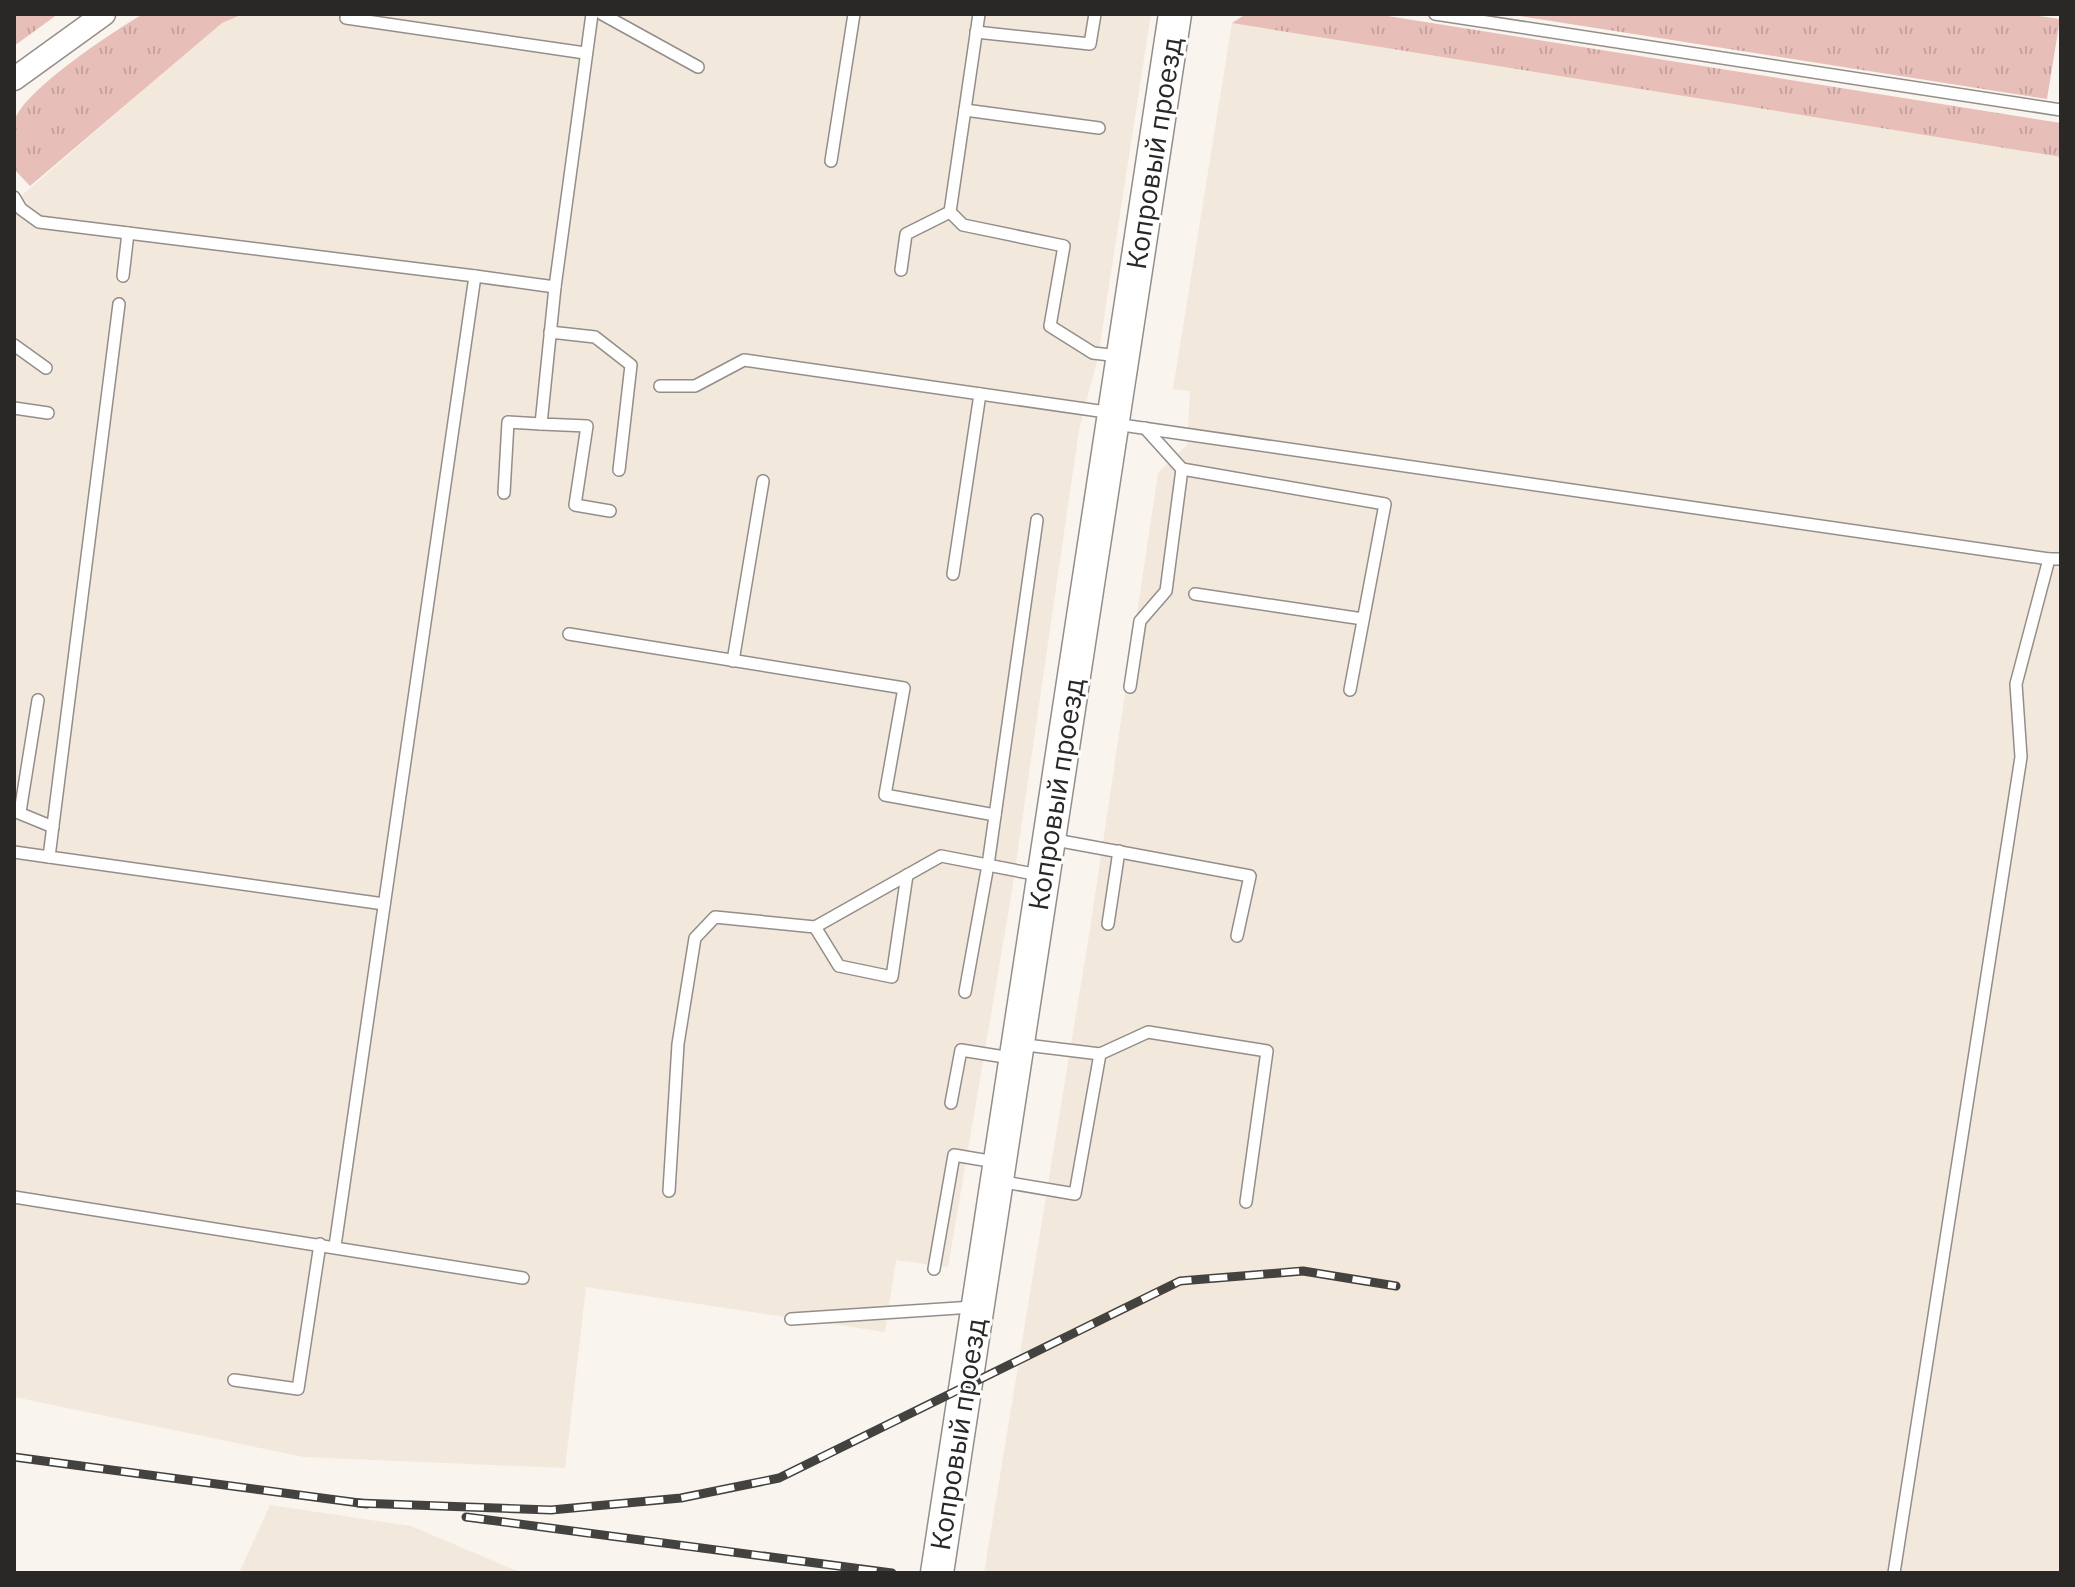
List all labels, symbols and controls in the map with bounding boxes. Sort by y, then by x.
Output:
street label: Копровый проезд [1117,34,1190,272]
street label: Копровый проезд [1019,675,1092,913]
street label: Копровый проезд [921,1315,994,1553]

